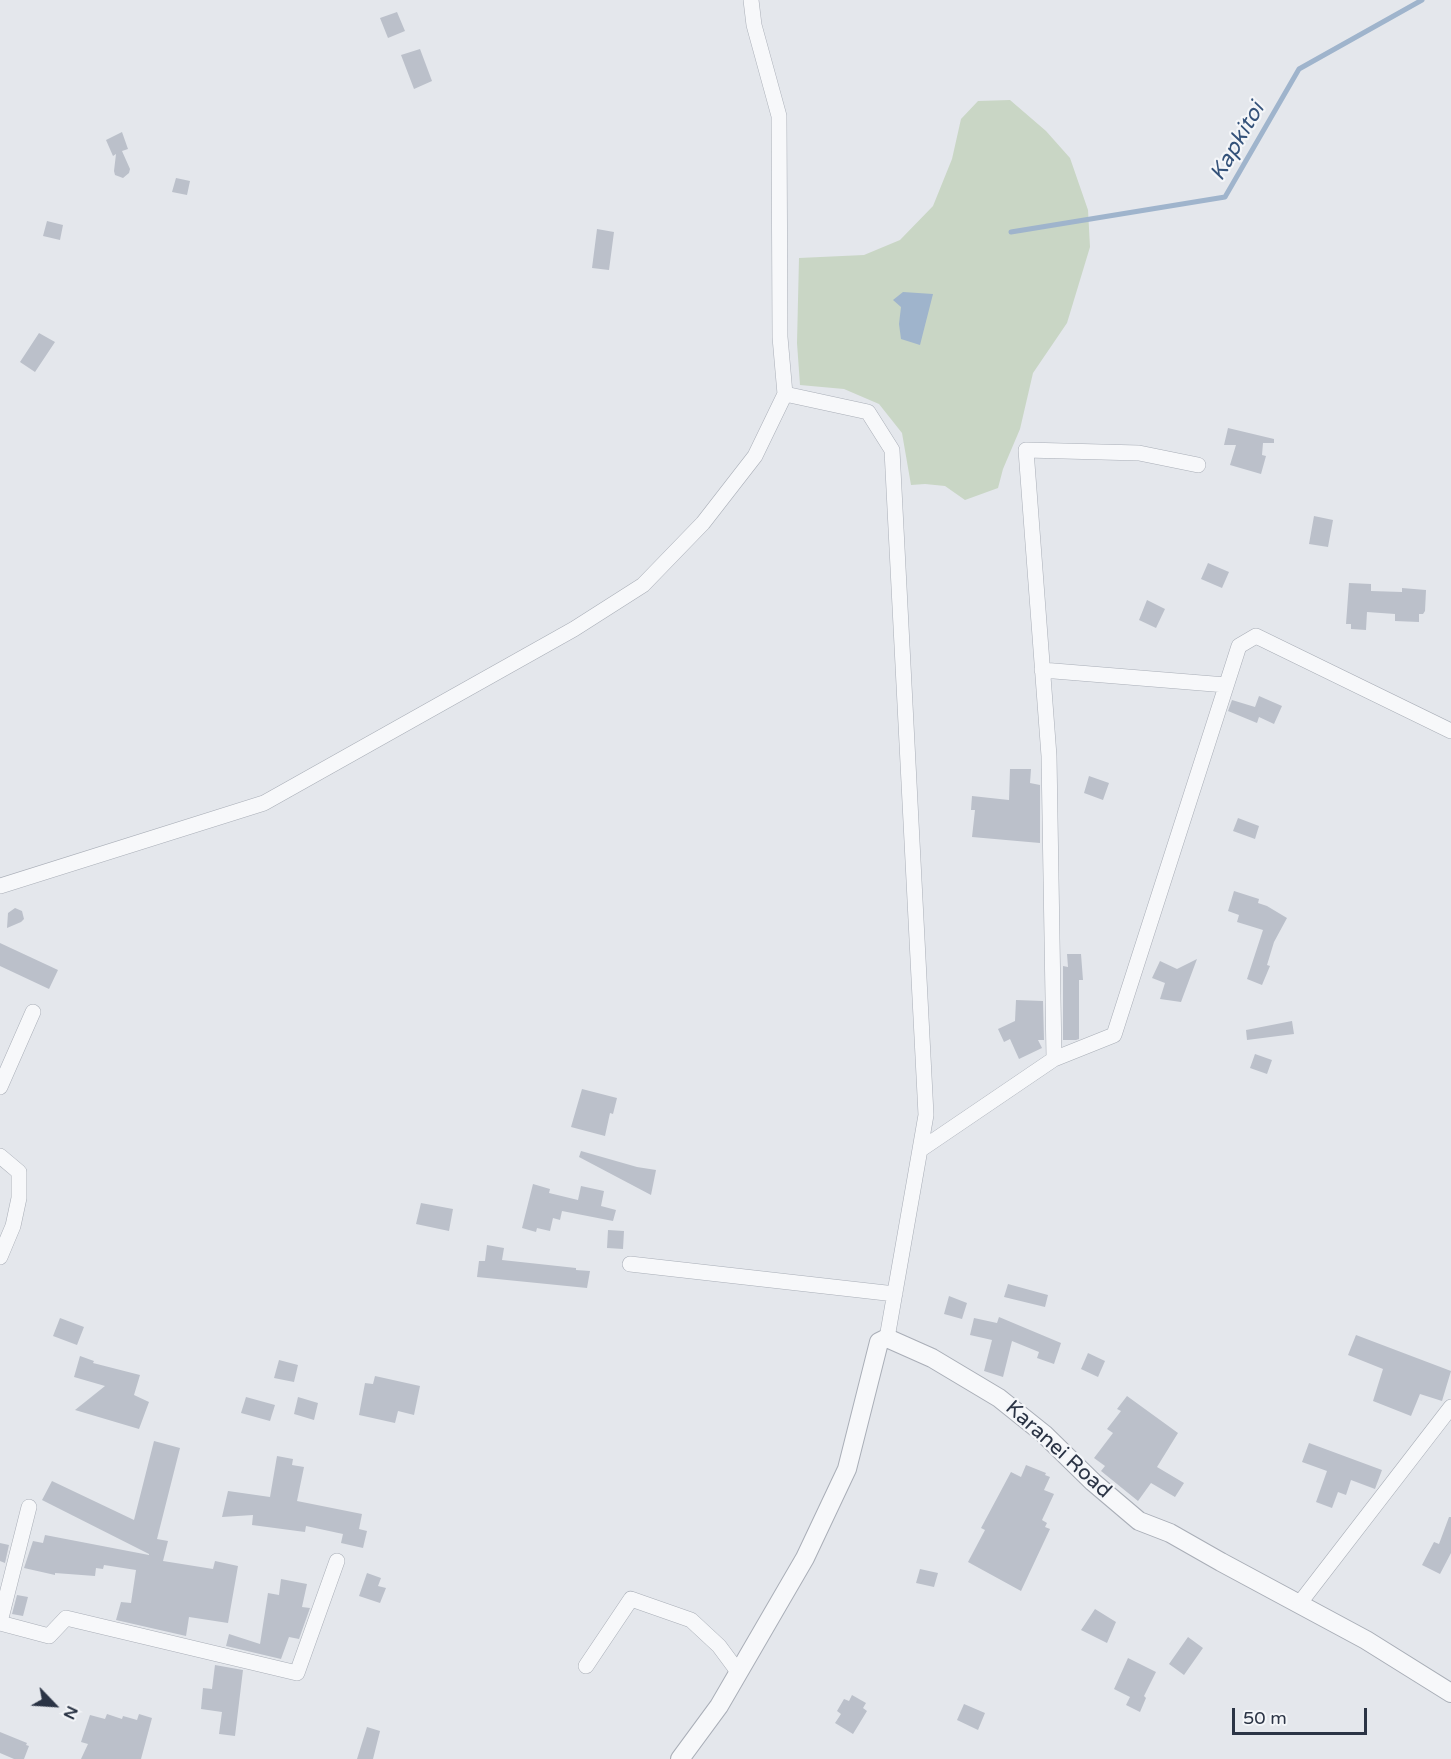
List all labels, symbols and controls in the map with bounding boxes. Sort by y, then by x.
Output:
water label: Kapkitoi [1205,98,1271,186]
street label: Karanei Road [1000,1396,1116,1504]
north arrow [24,1675,84,1735]
scale bar [1235,1696,1370,1734]
text: N [59,1703,82,1723]
text: 50 m [1243,1707,1287,1729]

